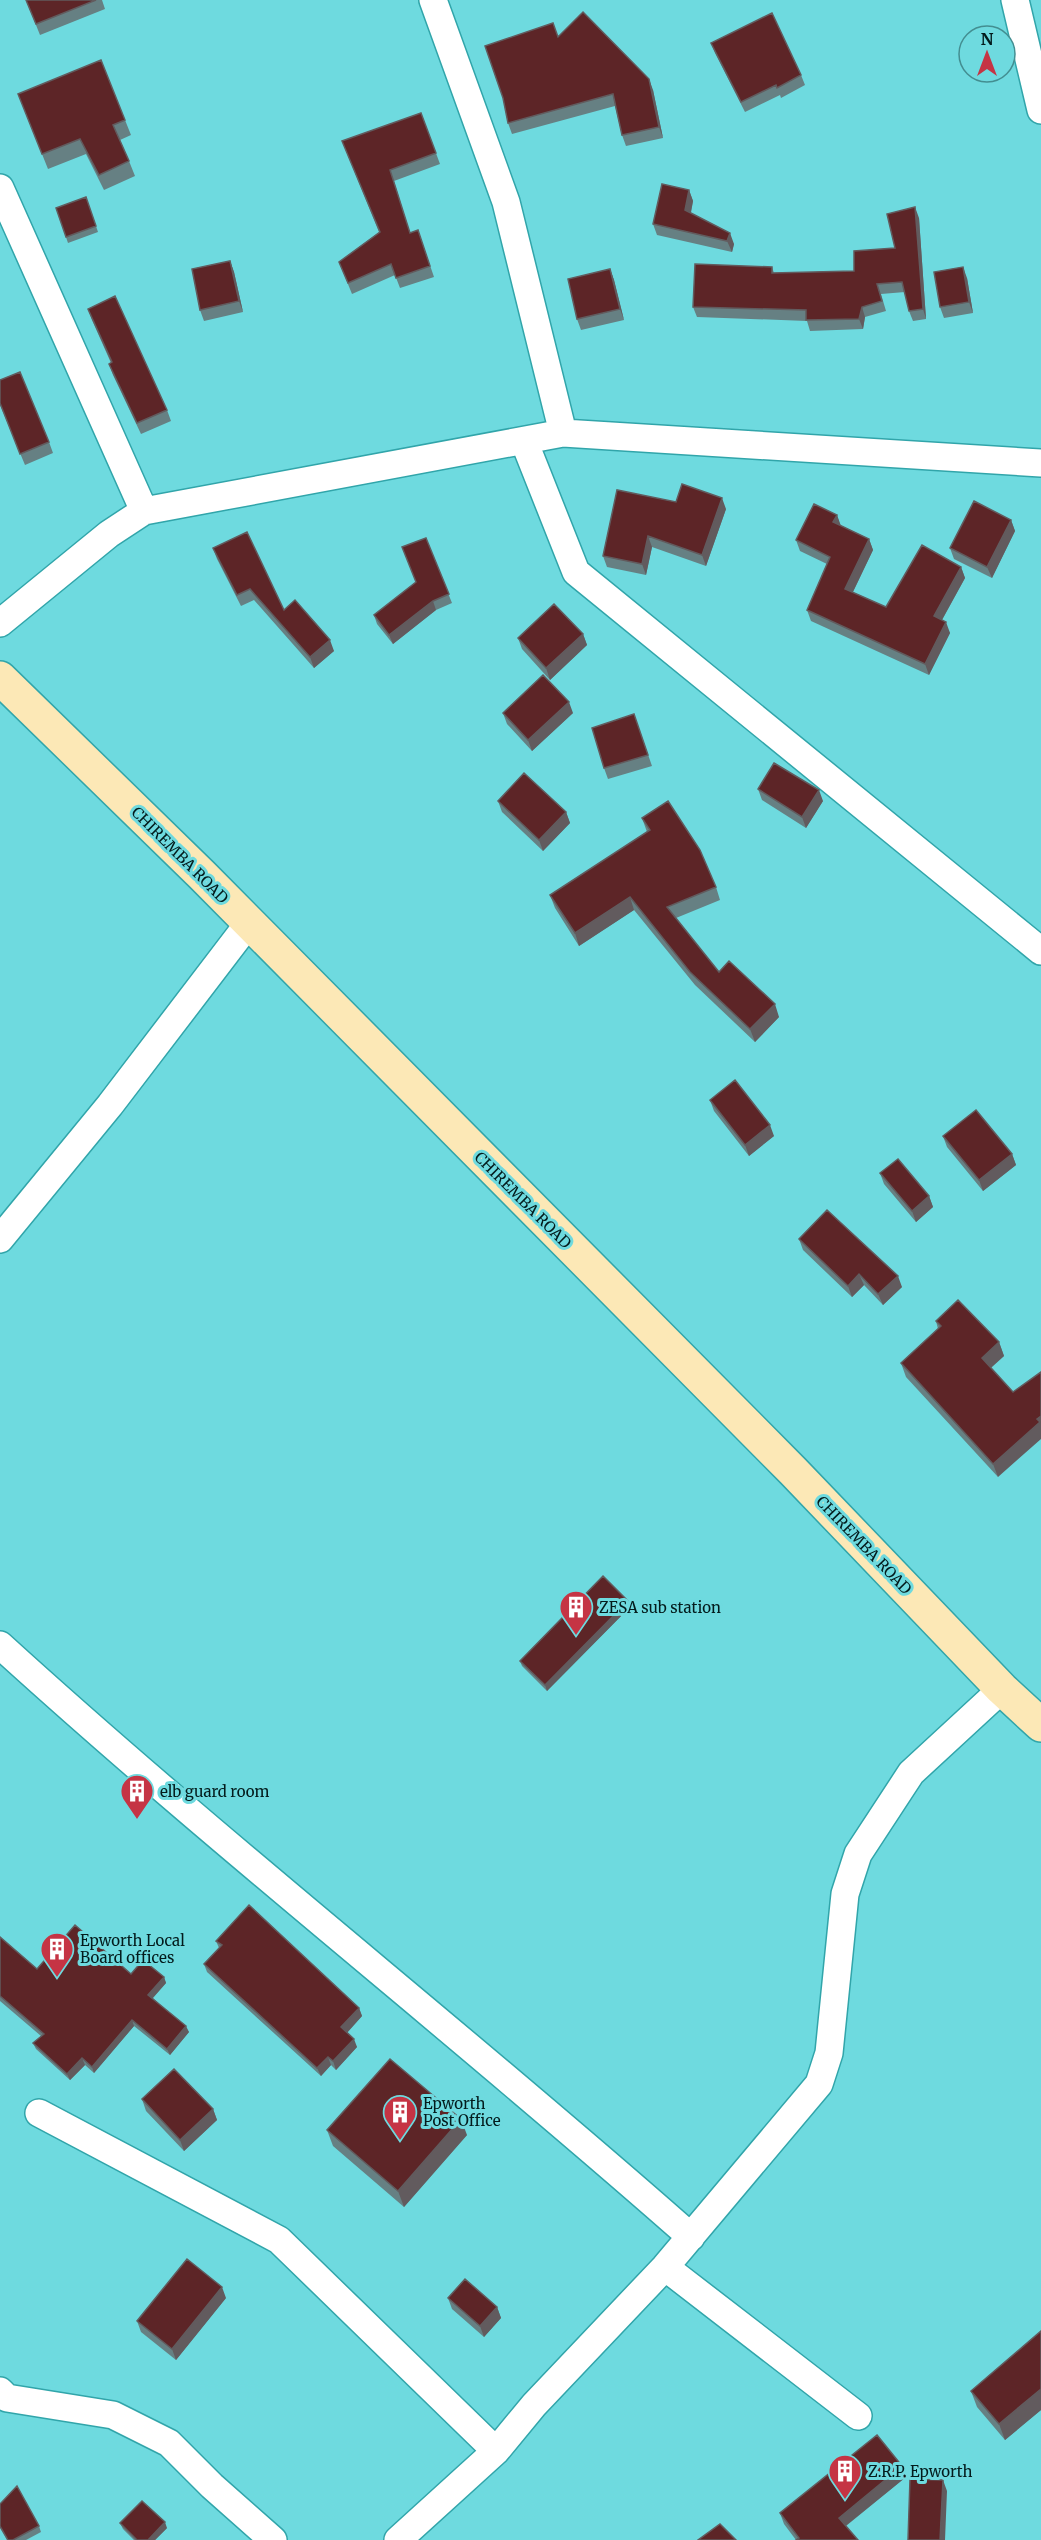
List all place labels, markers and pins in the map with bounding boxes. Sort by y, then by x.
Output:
building icon: ZESA sub station [558,1589,594,1636]
place label: ZESA sub station [599,1598,721,1617]
building icon: elb guard room [119,1773,155,1820]
place label: elb guard room [160,1782,270,1801]
building icon: Epworth Local Board offices [39,1931,75,1978]
place label: Epworth Local Board offices [80,1931,185,1967]
building icon: Epworth Post Office [382,2094,418,2141]
place label: Epworth Post Office [423,2094,501,2130]
building icon: Z.R.P. Epworth [827,2453,863,2500]
place label: Z.R.P. Epworth [868,2462,972,2481]

